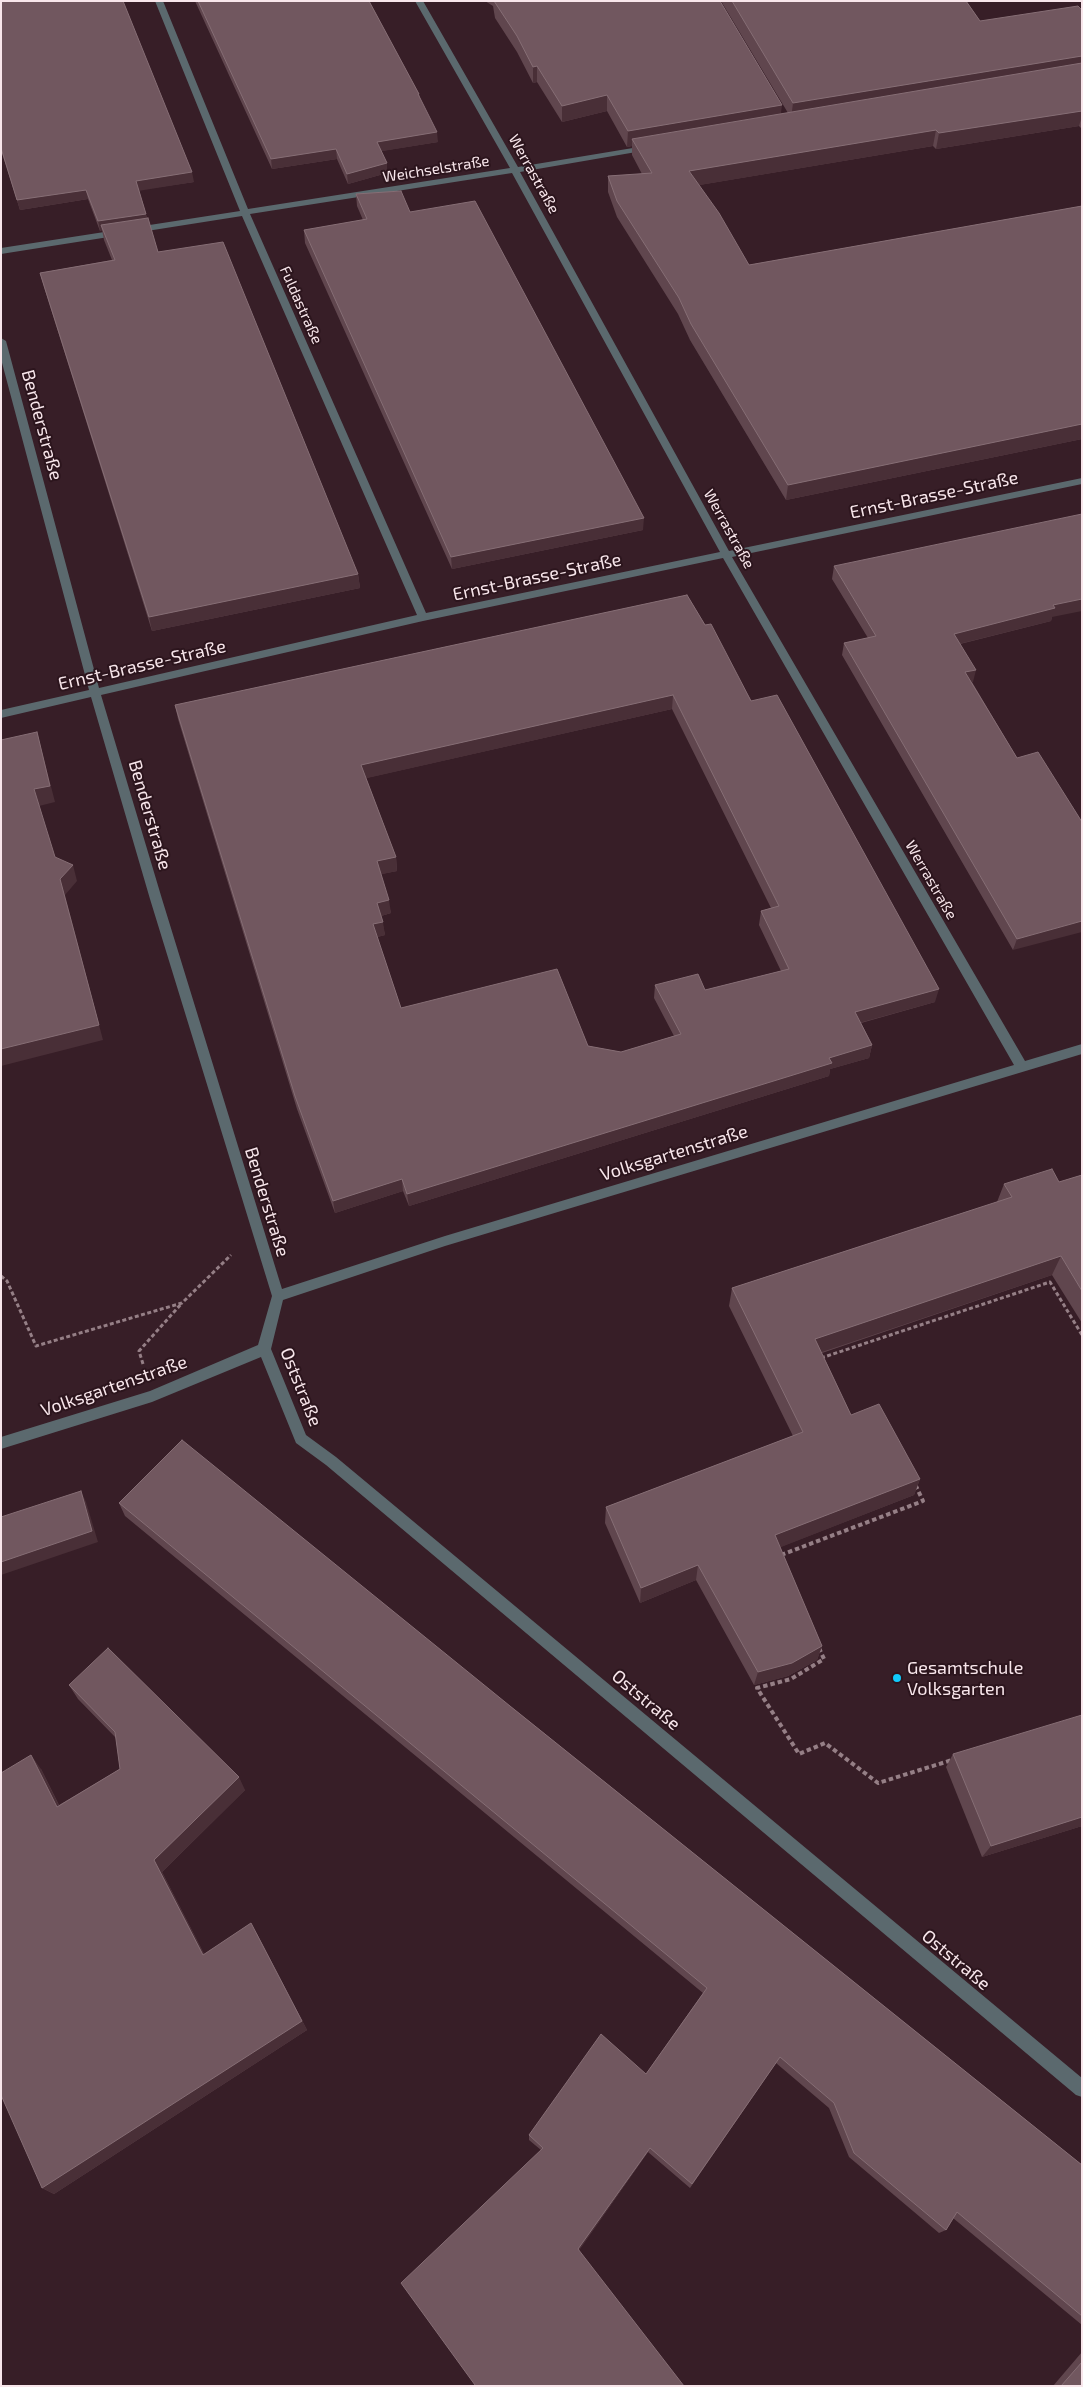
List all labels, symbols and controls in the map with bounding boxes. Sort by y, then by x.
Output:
street label: Werrastraße [505,131,563,217]
street label: Weichselstraße [381,152,491,186]
street label: Fuldastraße [276,263,326,347]
street label: Benderstraße [17,367,67,483]
street label: Ernst-Brasse-Straße [848,467,1020,523]
street label: Werrastraße [700,486,758,572]
street label: Ernst-Brasse-Straße [451,549,623,605]
street label: Ernst-Brasse-Straße [56,635,228,695]
street label: Benderstraße [124,758,176,872]
street label: Werrastraße [901,837,961,923]
street label: Volksgartenstraße [598,1120,750,1186]
street label: Benderstraße [240,1145,294,1259]
street label: Oststraße [275,1345,327,1429]
street label: Volksgartenstraße [38,1351,190,1421]
place label: Gesamtschule Volksgarten [907,1657,1023,1700]
street label: Oststraße [607,1665,685,1735]
marker: Gesamtschule Volksgarten [891,1672,903,1684]
street label: Oststraße [917,1925,995,1995]

